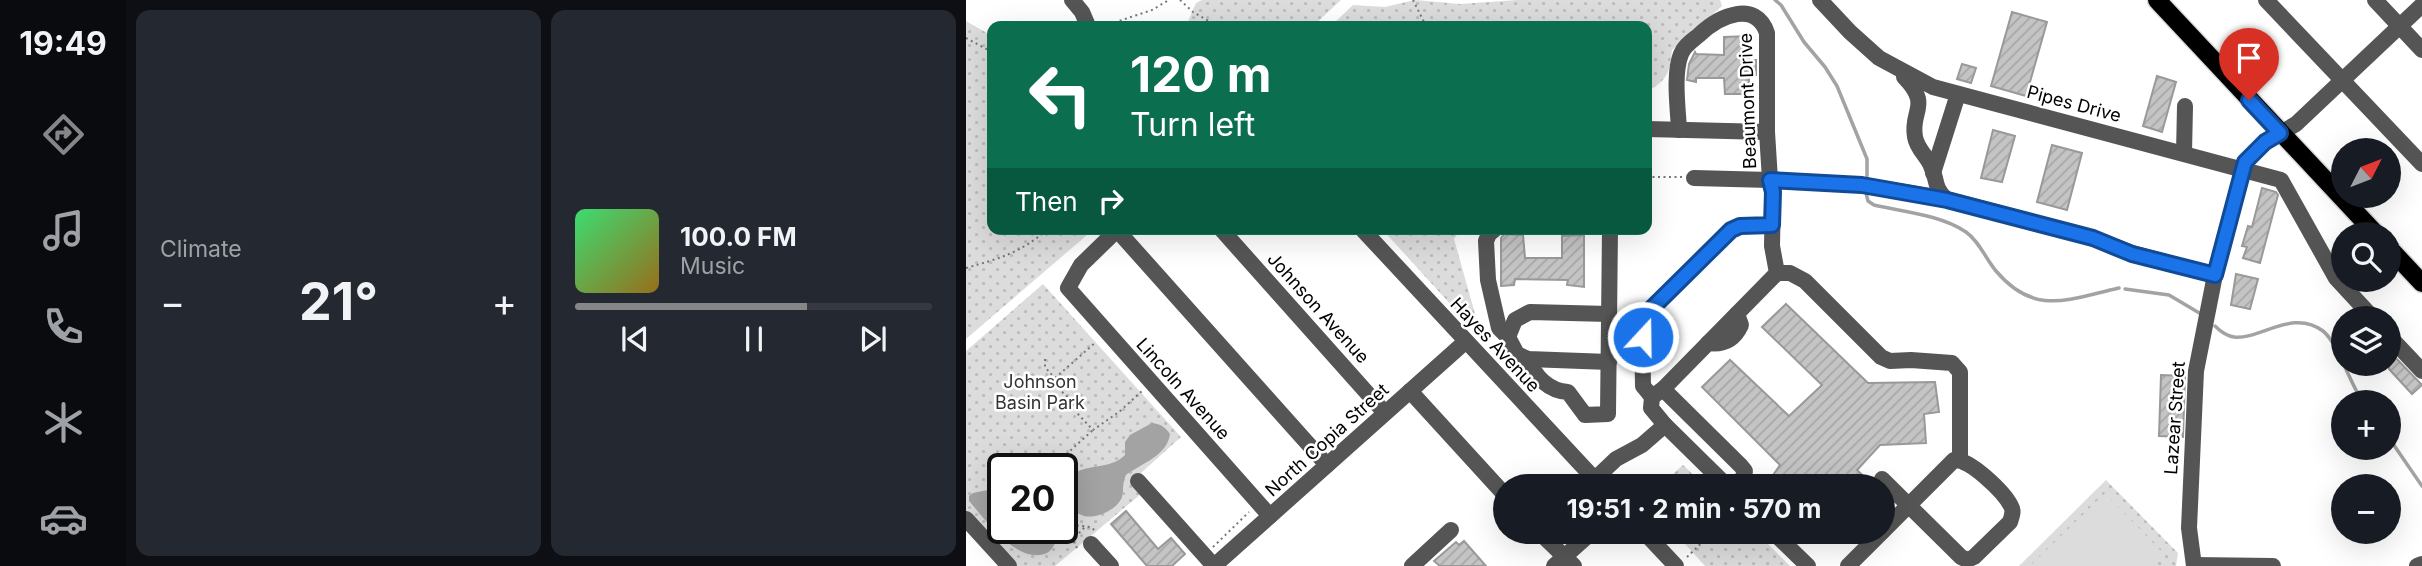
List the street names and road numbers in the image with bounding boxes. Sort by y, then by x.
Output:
street label: Beaumont Drive [1735,33,1760,169]
street label: Pipes Drive [2025,81,2124,126]
street label: Johnson Avenue [1263,248,1374,367]
street label: Hayes Avenue [1446,293,1544,396]
street label: Lincoln Avenue [1132,334,1235,444]
street label: Lazear Street [2160,361,2189,475]
street label: North Copia Street [1261,379,1393,500]

